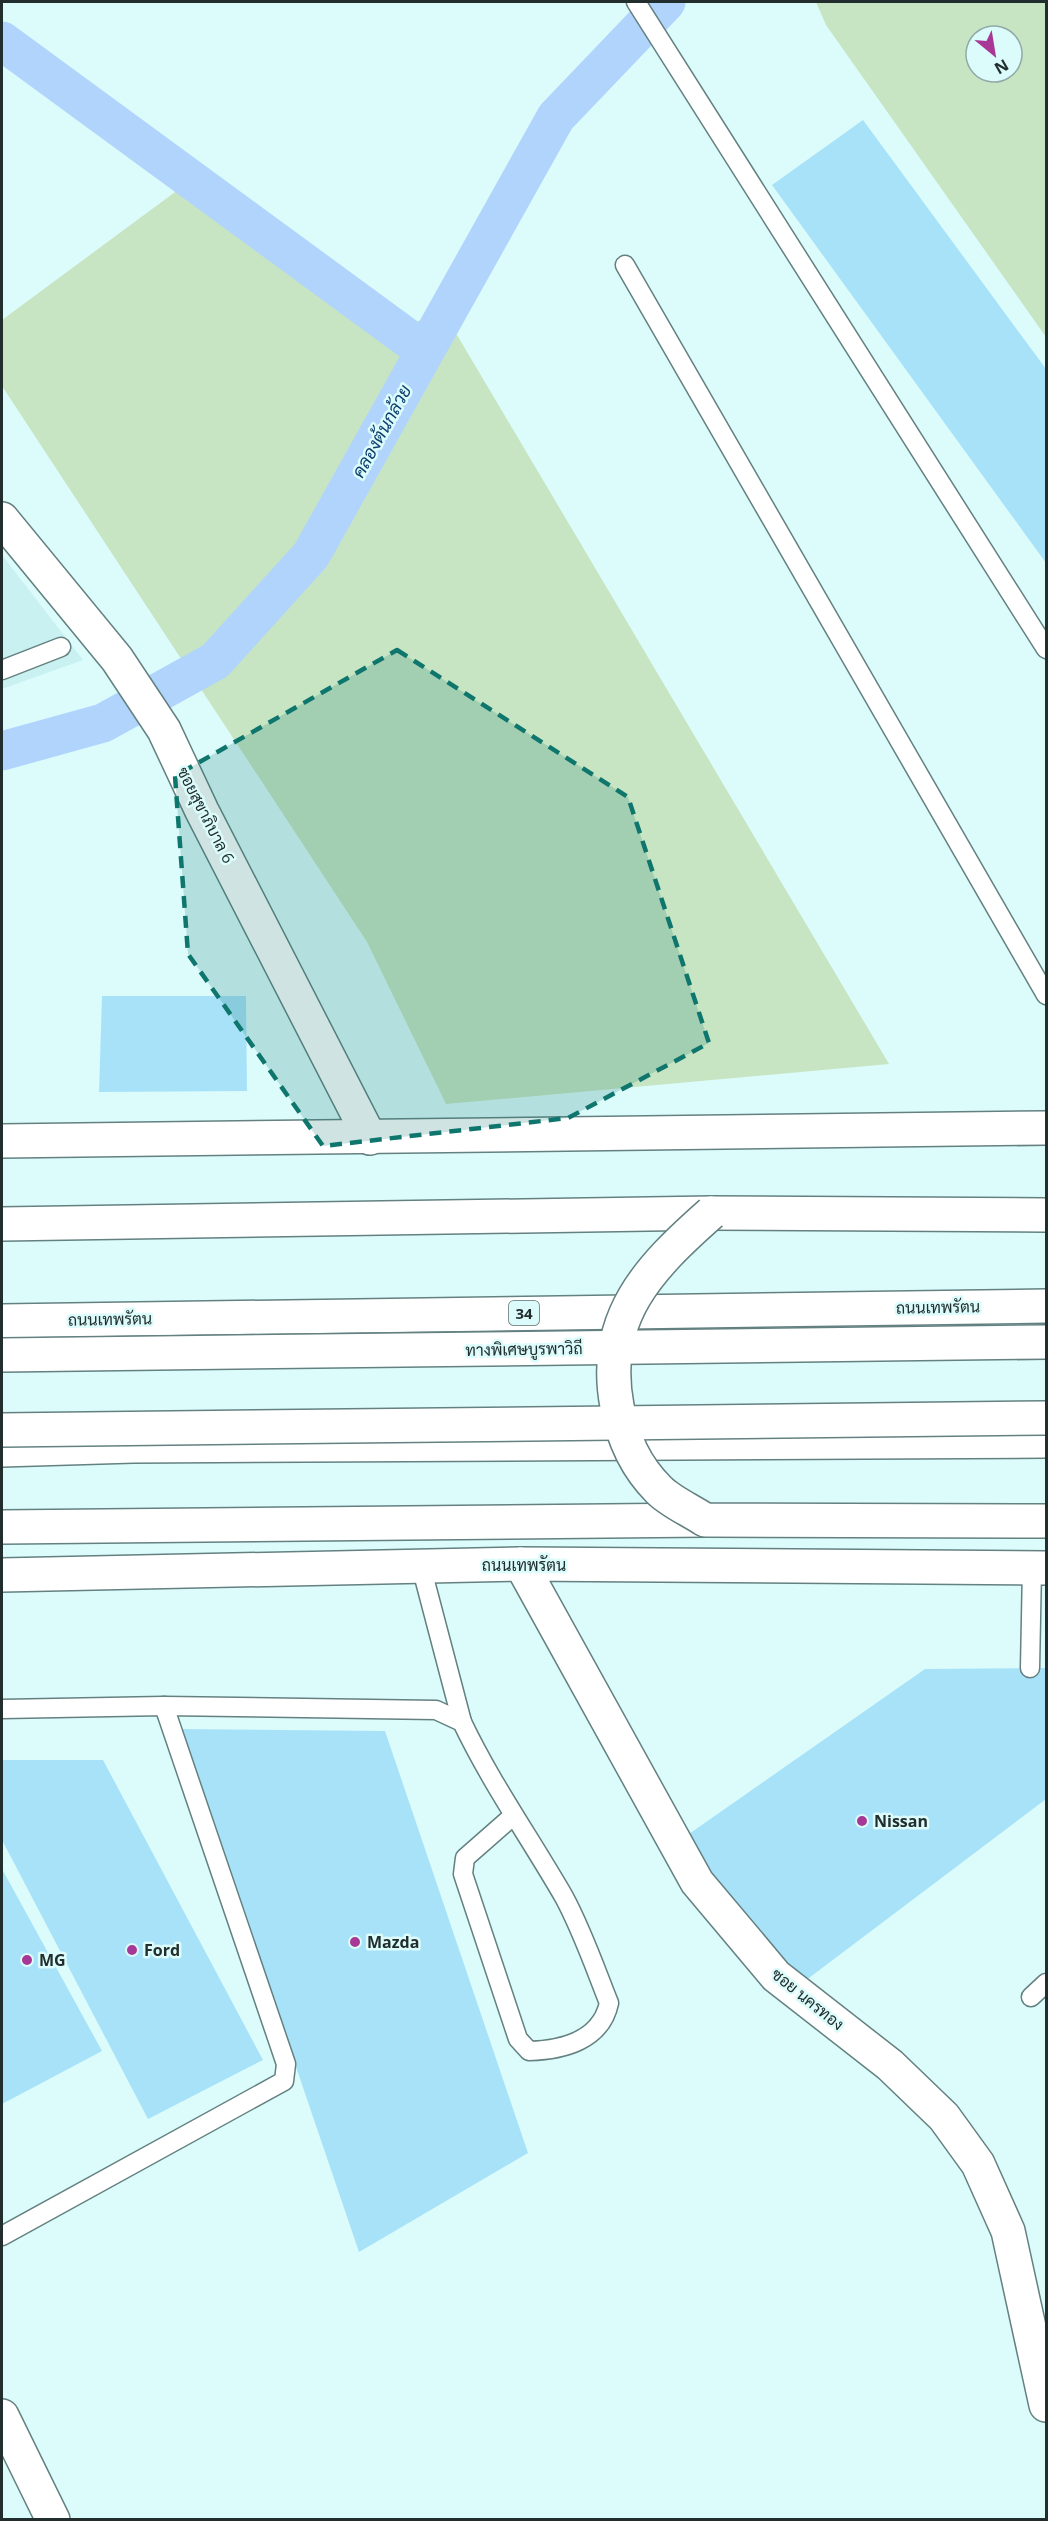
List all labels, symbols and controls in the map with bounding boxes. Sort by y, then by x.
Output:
north arrow [964,24,1024,84]
text: N [990,54,1013,80]
water label: คลองต้นกล้วย [346,380,416,482]
street label: ซอยสุขาภิบาล 6 [171,763,240,867]
street label: ถนนเทพรัตน [896,1295,980,1319]
road number: 34 [509,1301,539,1325]
street label: ถนนเทพรัตน [68,1307,152,1331]
street label: ทางพิเศษบูรพาวิถี [465,1337,583,1362]
street label: ถนนเทพรัตน [482,1554,566,1576]
place label: Nissan [874,1810,928,1832]
marker: Nissan [855,1814,869,1828]
place label: Mazda [367,1931,419,1953]
marker: Mazda [348,1935,362,1949]
place label: Ford [144,1939,180,1961]
marker: Ford [125,1943,139,1957]
place label: MG [39,1949,66,1971]
marker: MG [20,1953,34,1967]
street label: ซอย นครทอง [767,1963,849,2035]

